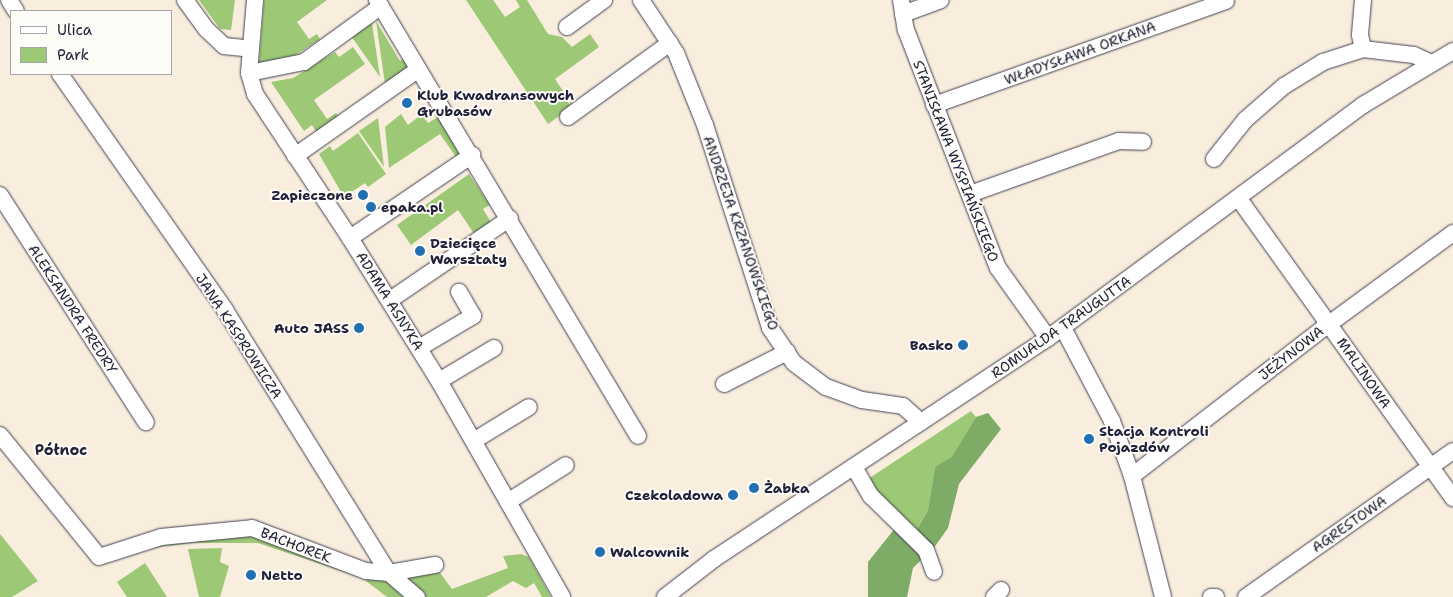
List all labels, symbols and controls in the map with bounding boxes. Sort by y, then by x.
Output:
legend [10,10,172,75]
street label: WŁADYSŁAWA ORKANA [1002,18,1158,88]
text: Ulica [57,20,92,40]
text: Park [57,45,89,65]
street label: STANISŁAWA WYSPIAŃSKIEGO [910,58,1002,264]
place label: Klub Kwadransowych Grubasów [417,87,574,120]
marker: Klub Kwadransowych Grubasów [401,97,413,109]
street label: ANDRZEJA KRZANOWSKIEGO [700,134,782,332]
place label: Zapieczone [271,187,353,203]
marker: Zapieczone [357,189,369,201]
place label: epaka.pl [381,199,443,215]
marker: epaka.pl [365,201,377,213]
place label: Dziecięce Warsztaty [430,235,507,268]
street label: ALEKSANDRA FREDRY [25,241,121,377]
marker: Dziecięce Warsztaty [414,245,426,257]
street label: ADAMA ASNYKA [353,249,427,353]
street label: JANA KASPROWICZA [192,270,286,402]
street label: ROMUALDA TRAUGUTTA [988,272,1134,382]
place label: Auto JASS [274,320,349,336]
marker: Auto JASS [353,322,365,334]
street label: JEŻYNOWA [1255,322,1327,384]
street label: MALINOWA [1333,334,1395,412]
place label: Basko [910,337,953,353]
marker: Basko [957,339,969,351]
place label: Stacja Kontroli Pojazdów [1099,423,1209,456]
marker: Stacja Kontroli Pojazdów [1083,433,1095,445]
district label: Północ [35,442,87,460]
place label: Żabka [764,480,810,496]
marker: Żabka [748,482,760,494]
place label: Czekoladowa [625,487,723,503]
marker: Czekoladowa [727,489,739,501]
street label: AGRESTOWA [1308,492,1390,556]
street label: BACHOREK [258,524,334,566]
place label: Walcownik [610,544,689,560]
marker: Walcownik [594,546,606,558]
place label: Netto [261,567,303,583]
marker: Netto [245,569,257,581]

